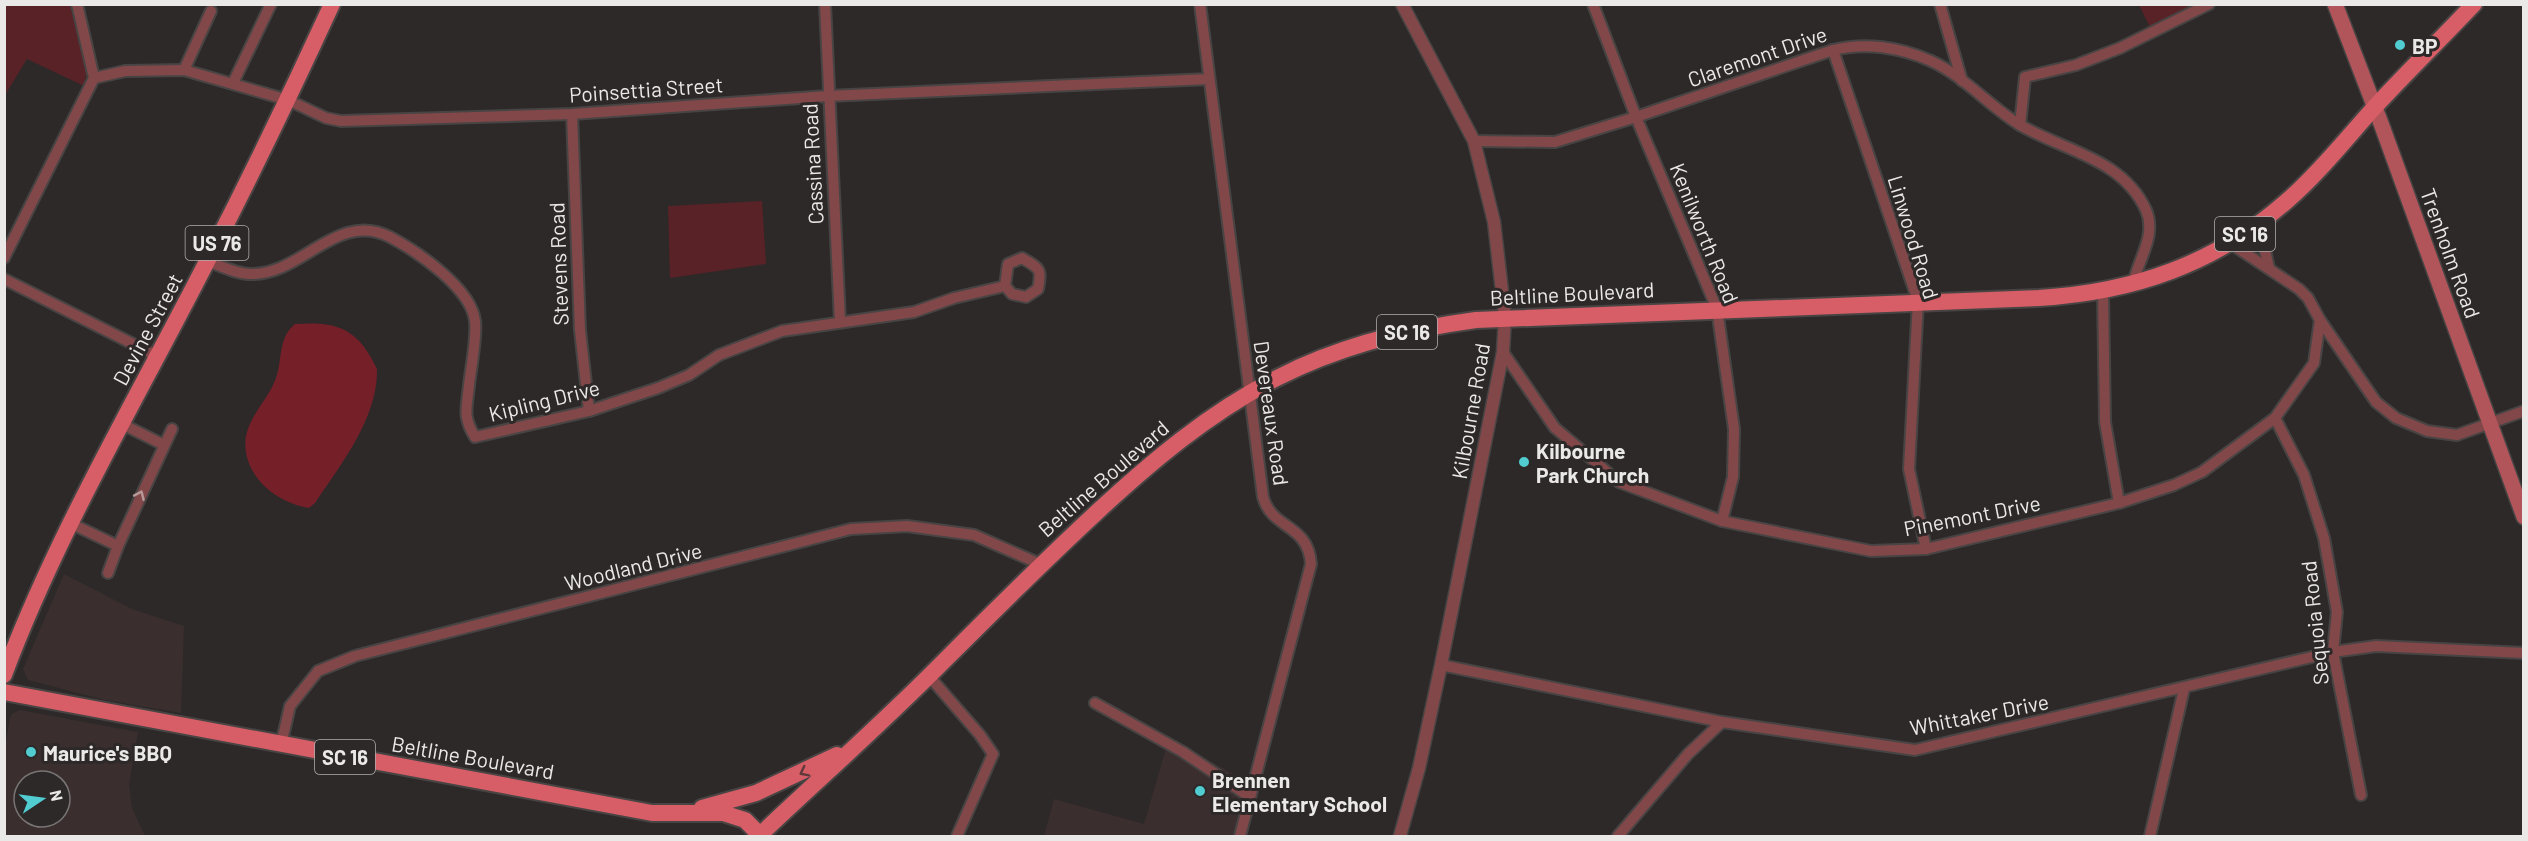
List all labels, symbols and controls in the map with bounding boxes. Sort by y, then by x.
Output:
street label: Claremont Drive [1684,20,1830,92]
place label: BP [2412,33,2438,58]
marker: BP [2393,38,2407,52]
street label: Poinsettia Street [568,71,724,107]
street label: Cassina Road [796,103,828,225]
street label: Kenilworth Road [1666,159,1744,307]
street label: Linwood Road [1883,172,1945,302]
street label: Trenholm Road [2416,185,2486,321]
street label: Stevens Road [543,202,573,326]
road number: SC 16 [2215,217,2275,251]
road number: US 76 [186,226,248,260]
street label: Devine Street [107,269,187,389]
street label: Beltline Boulevard [1489,276,1655,310]
road number: SC 16 [1377,315,1437,349]
street label: Devereaux Road [1249,339,1295,487]
street label: Kilbourne Road [1446,341,1494,481]
street label: Kipling Drive [486,374,602,426]
street label: Beltline Boulevard [1033,415,1173,541]
place label: Kilbourne Park Church [1536,438,1649,487]
marker: Kilbourne Park Church [1517,455,1531,469]
street label: Pinemont Drive [1901,489,2043,541]
one-way arrow [133,491,145,502]
street label: Woodland Drive [562,537,704,595]
street label: Sequoia Road [2295,560,2333,686]
street label: Whittaker Drive [1907,688,2051,740]
street label: Beltline Boulevard [390,730,556,784]
place label: Maurice's BBQ [43,740,172,765]
road number: SC 16 [315,740,375,774]
marker: Maurice's BBQ [24,745,38,759]
one-way arrow [799,765,810,776]
place label: Brennen Elementary School [1212,767,1387,816]
north arrow [12,769,72,829]
marker: Brennen Elementary School [1193,784,1207,798]
text: N [47,788,68,803]

